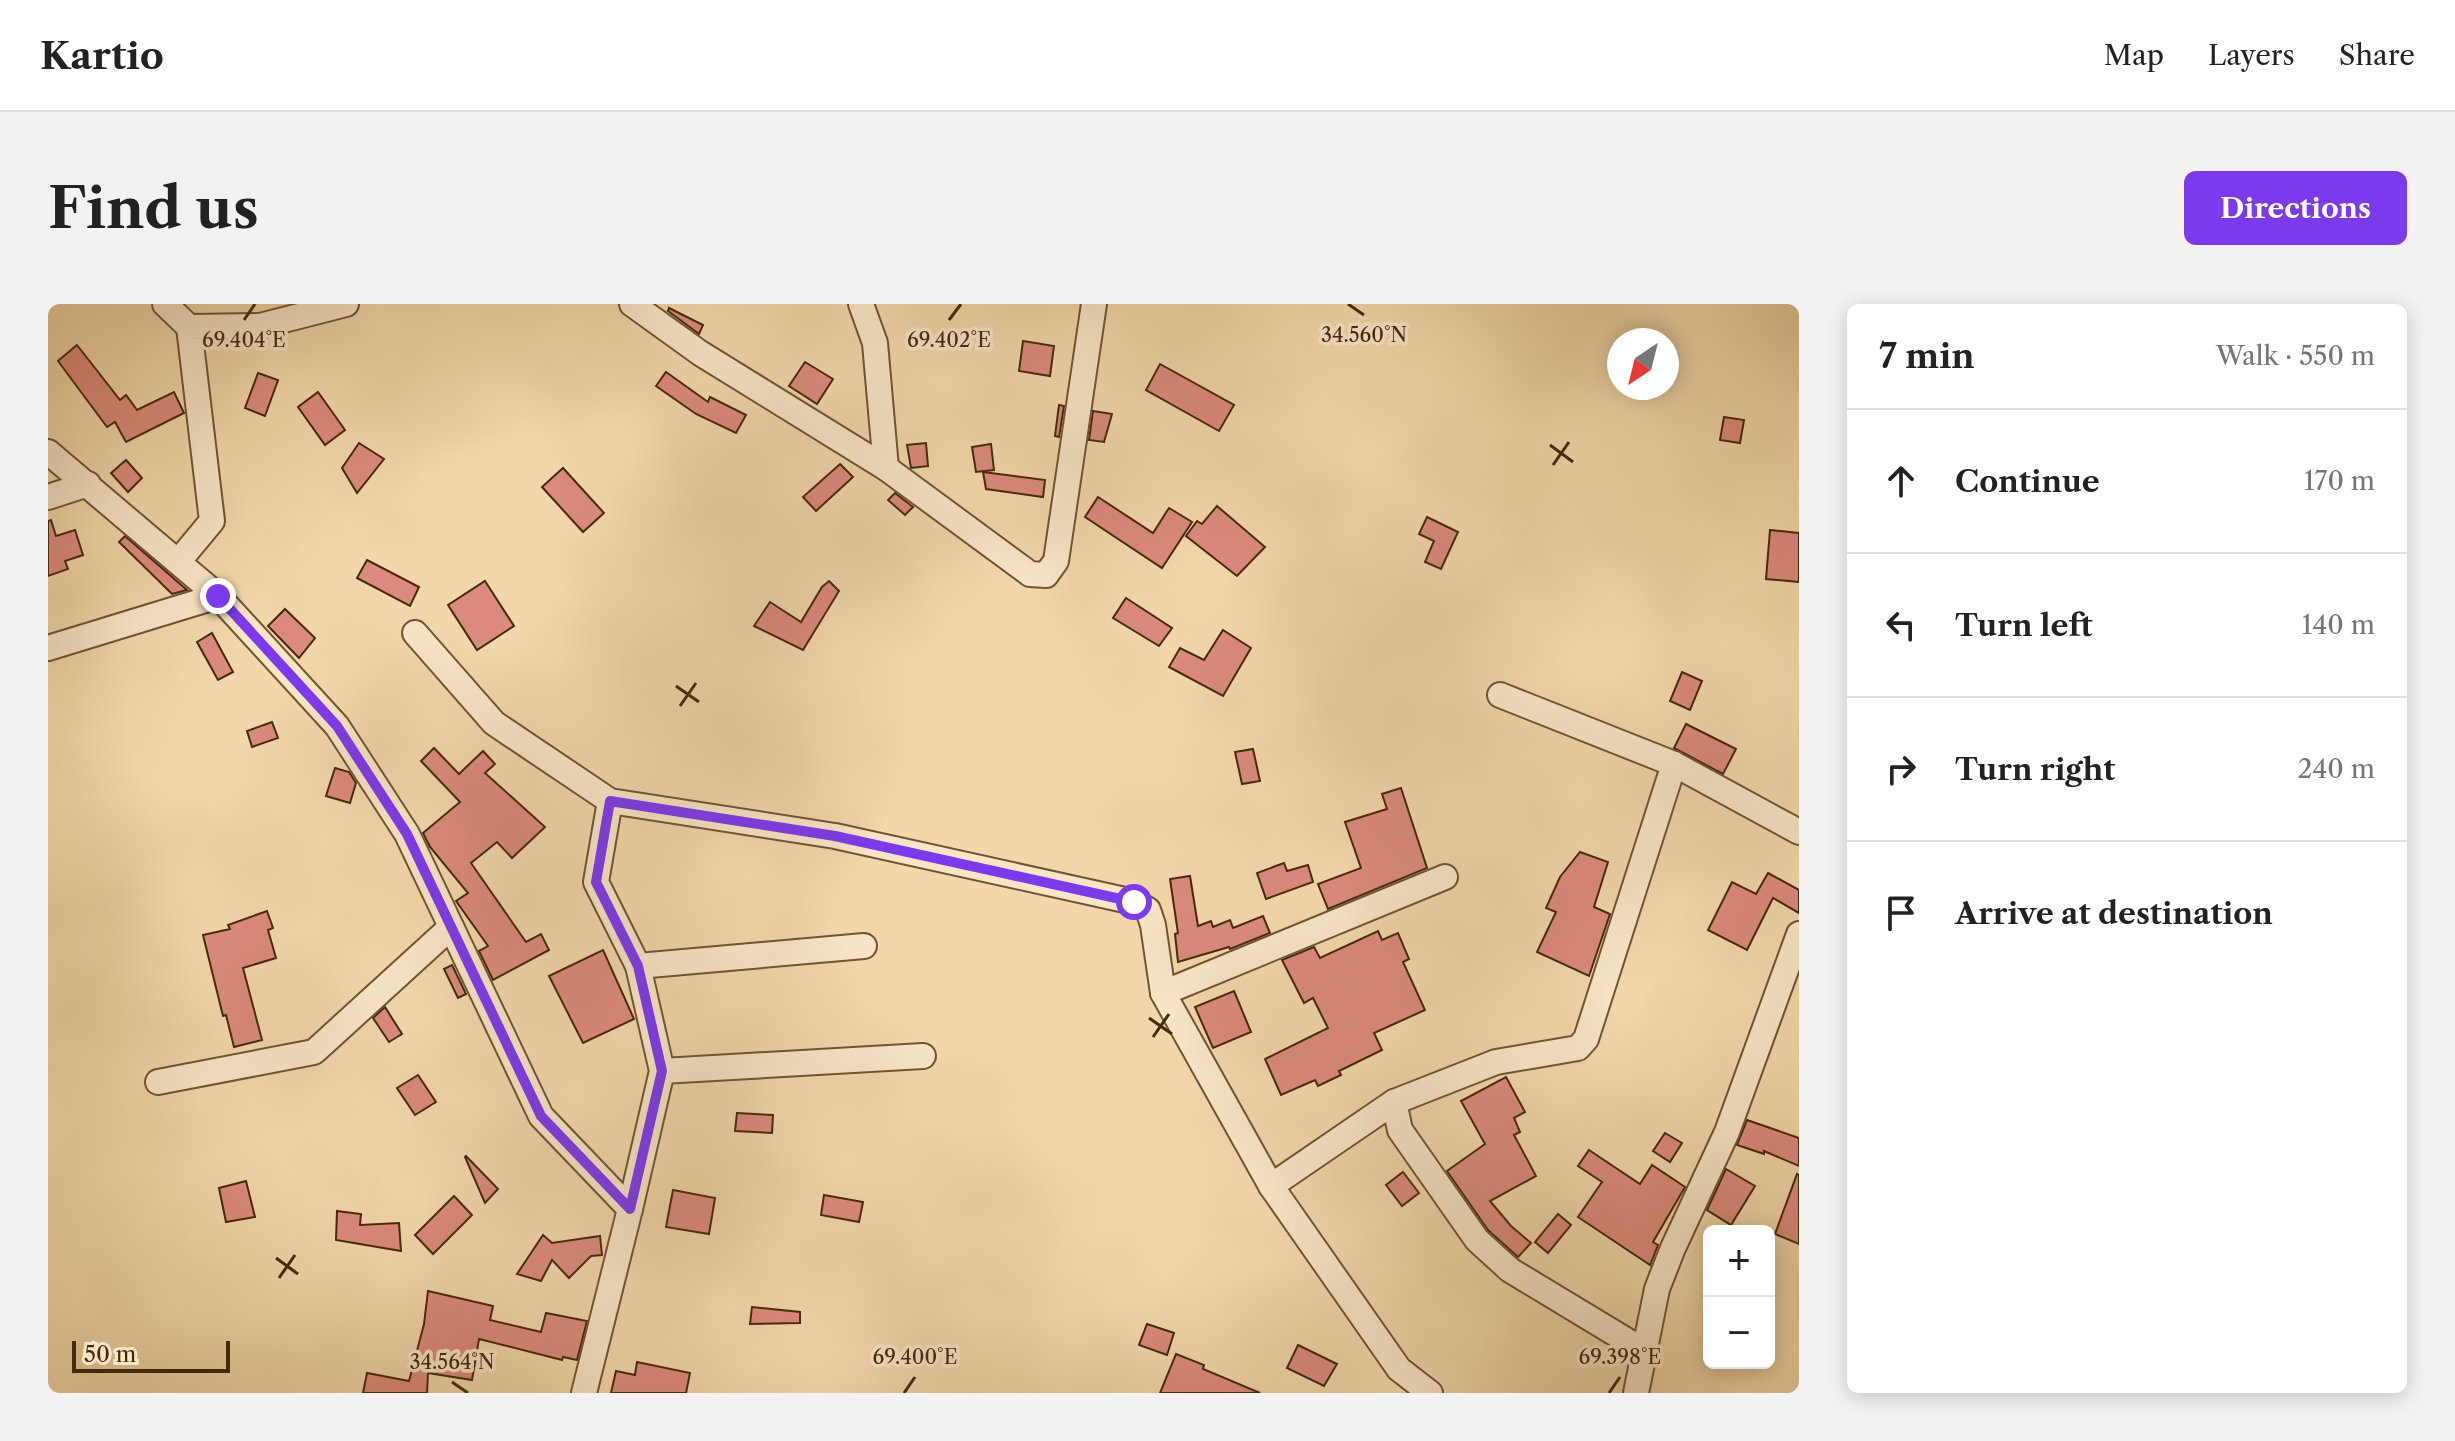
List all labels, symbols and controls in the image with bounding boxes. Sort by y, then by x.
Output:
text: Kartio [40,32,164,79]
text: Map [2104,38,2164,72]
text: Layers [2208,38,2295,72]
text: Share [2339,38,2415,72]
button: Directions [2184,171,2407,245]
text: Find us [48,174,259,243]
text: 34.560°N [1321,323,1407,347]
text: 69.404°E [202,328,286,352]
text: 69.402°E [907,328,991,352]
north arrow [1607,328,1679,400]
text: 7 min [1879,335,1975,377]
text: Walk · 550 m [2216,340,2375,372]
icon: ahead [1879,459,1923,503]
text: Continue [1955,463,2100,500]
text: 170 m [2304,465,2375,497]
route end [200,578,236,614]
icon: left [1879,603,1923,647]
text: Turn left [1955,607,2092,644]
text: 140 m [2301,609,2375,641]
icon: right [1879,747,1923,791]
text: Turn right [1955,751,2115,788]
text: 240 m [2297,753,2375,785]
route start [1116,884,1152,920]
icon: arrive [1879,891,1923,935]
text: Arrive at destination [1955,895,2273,932]
map controls [1703,1225,1775,1369]
button: + [1703,1225,1775,1297]
button: − [1703,1297,1775,1369]
scale bar [72,1337,230,1373]
text: 50 m [84,1341,136,1368]
text: 69.400°E [872,1345,958,1369]
text: 69.398°E [1579,1345,1661,1369]
text: 34.564°N [410,1350,494,1374]

